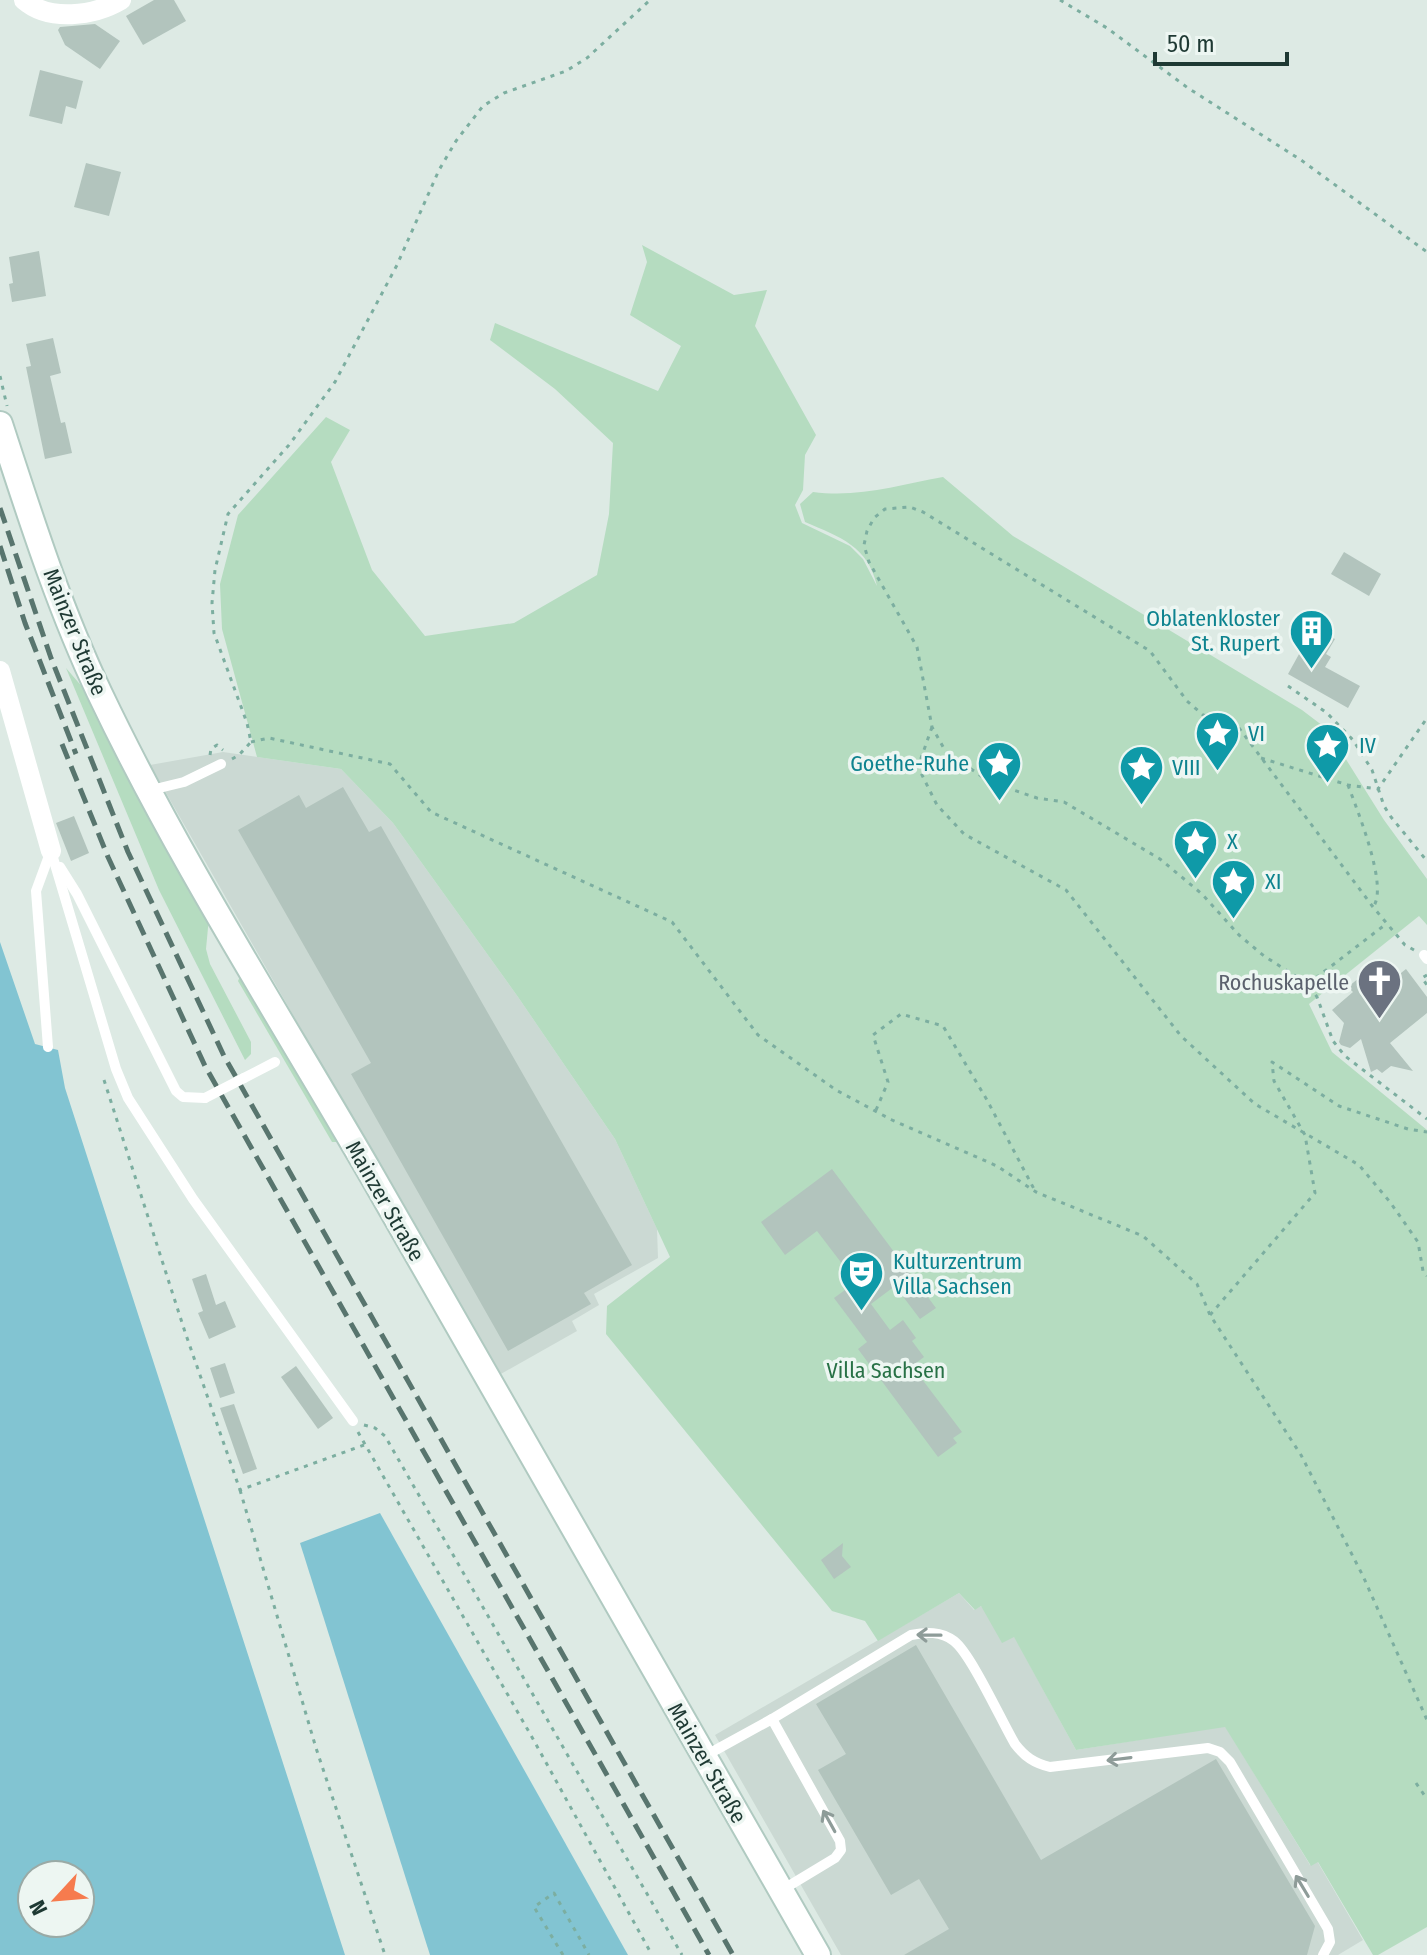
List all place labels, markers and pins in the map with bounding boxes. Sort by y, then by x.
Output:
place label: Oblatenkloster St. Rupert [1146,605,1281,657]
building icon: Oblatenkloster St. Rupert [1287,607,1335,670]
place icon: VI [1193,709,1241,772]
place label: VI [1248,720,1265,747]
place icon: IV [1304,721,1352,784]
place label: IV [1359,732,1377,759]
place icon: Goethe-Ruhe [976,739,1024,802]
place icon: VIII [1117,743,1165,806]
place label: Goethe-Ruhe [850,750,969,777]
place label: VIII [1172,754,1201,781]
place icon: X [1172,817,1220,880]
place label: X [1227,828,1238,855]
place icon: XI [1210,857,1258,920]
place label: XI [1265,868,1282,895]
church icon: Rochuskapelle [1356,958,1404,1021]
place label: Rochuskapelle [1218,969,1349,996]
place label: Kulturzentrum Villa Sachsen [893,1248,1022,1300]
theatre icon: Kulturzentrum Villa Sachsen [838,1250,886,1313]

